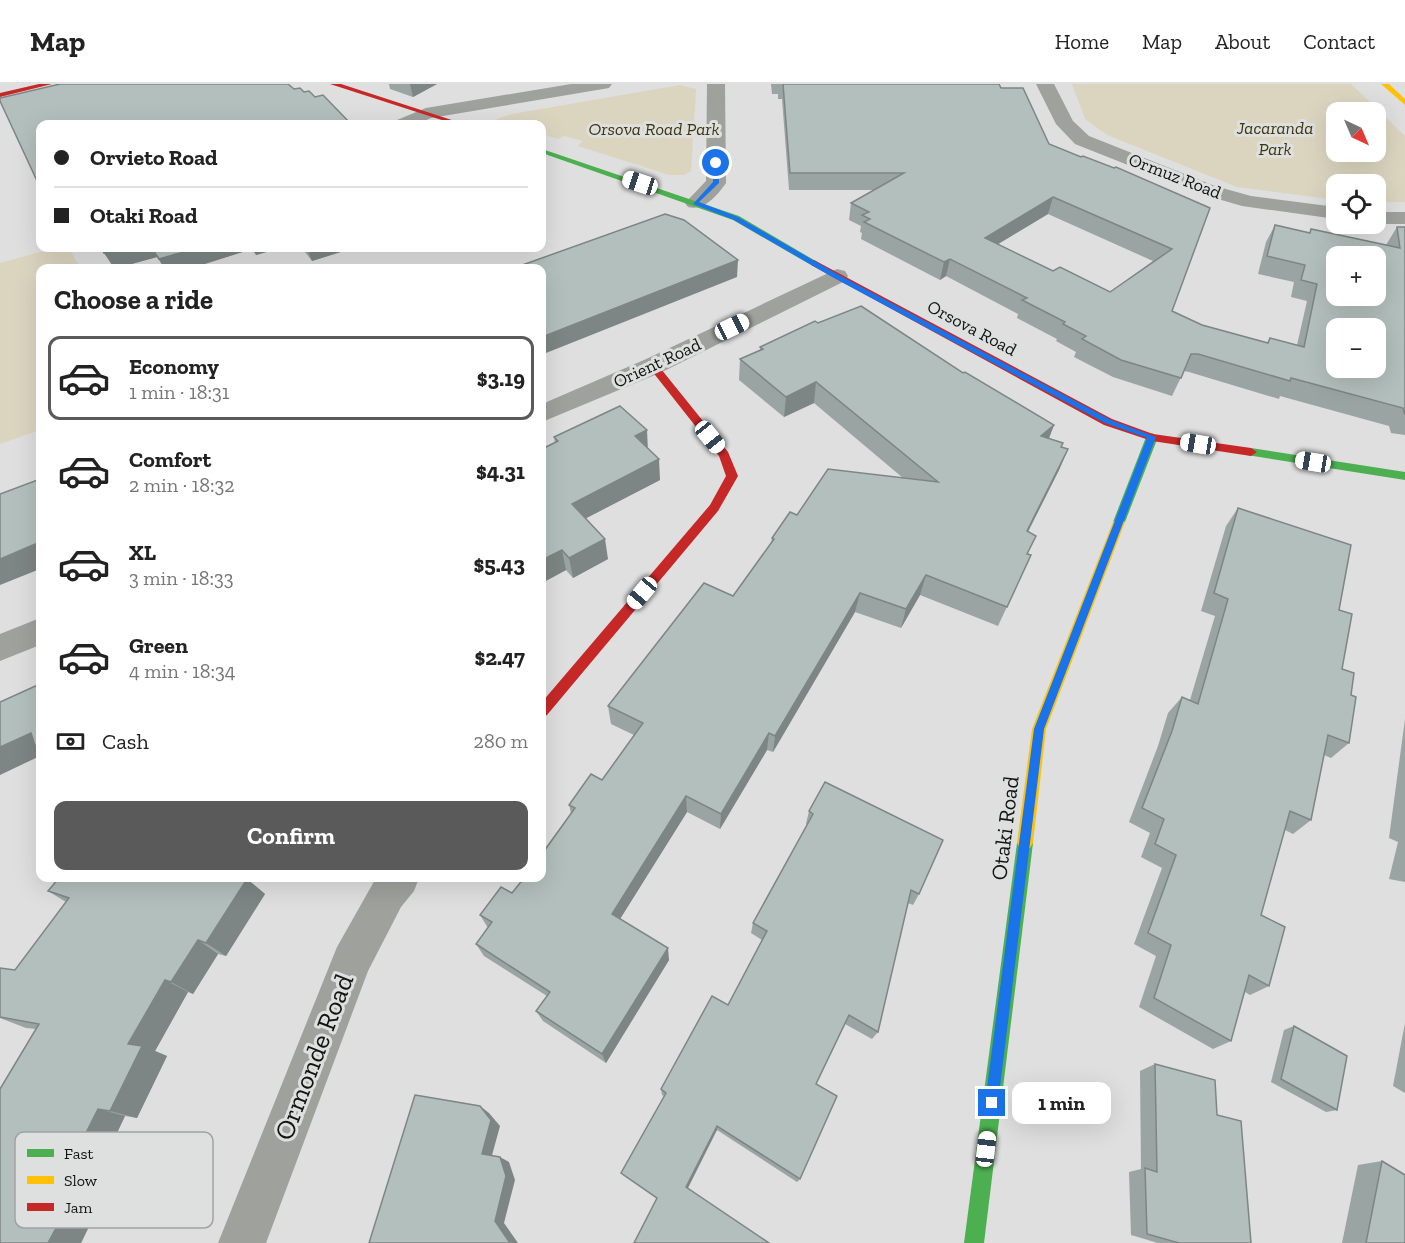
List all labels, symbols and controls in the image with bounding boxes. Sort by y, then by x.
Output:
text: Map [30,25,85,58]
text: Home [1055,29,1109,54]
text: Map [1142,29,1182,54]
text: About [1215,29,1270,54]
text: Contact [1303,29,1375,54]
north arrow [1326,102,1386,162]
map controls [1326,102,1386,378]
park label: Jacaranda Park [1236,117,1313,160]
park label: Orsova Road Park [589,118,719,140]
text: Orvieto Road [90,144,218,171]
street label: Ormuz Road [1126,148,1225,204]
route start [702,149,729,176]
car [620,169,660,197]
button: locate [1326,174,1386,234]
text: Otaki Road [90,202,197,229]
button: + [1326,246,1386,306]
text: Choose a ride [54,284,213,316]
street label: Orsova Road [924,295,1021,361]
car [712,311,752,343]
button: − [1326,318,1386,378]
street label: Orient Road [610,333,704,393]
icon: car [57,351,111,405]
text: Economy [129,353,219,380]
text: $3.19 [477,365,525,392]
text: 1 min · 18:31 [129,380,229,404]
car [692,417,728,457]
car [1179,432,1217,456]
icon: car [57,444,111,498]
text: Comfort [129,446,211,473]
car [1294,450,1332,474]
text: $4.31 [476,458,525,485]
text: 2 min · 18:32 [129,473,235,497]
icon: car [57,537,111,591]
text: XL [129,539,156,566]
text: $5.43 [473,551,525,578]
text: 3 min · 18:33 [129,566,234,590]
car [624,573,660,613]
icon: car [57,630,111,684]
text: Green [129,632,188,659]
text: $2.47 [474,644,525,671]
text: 4 min · 18:34 [129,659,236,683]
icon: cash [54,725,87,758]
text: Cash [102,728,149,755]
text: 280 m [474,729,528,753]
street label: Otaki Road [985,774,1025,882]
button: Confirm [54,801,528,870]
street label: Ormonde Road [268,969,360,1145]
callout: 1 min [1013,1082,1112,1124]
route end [978,1089,1005,1116]
text: 1 min [1038,1091,1085,1115]
car [975,1130,997,1168]
legend [15,1132,213,1228]
text: Fast [64,1144,93,1163]
text: Slow [64,1171,98,1190]
text: Jam [64,1198,93,1217]

